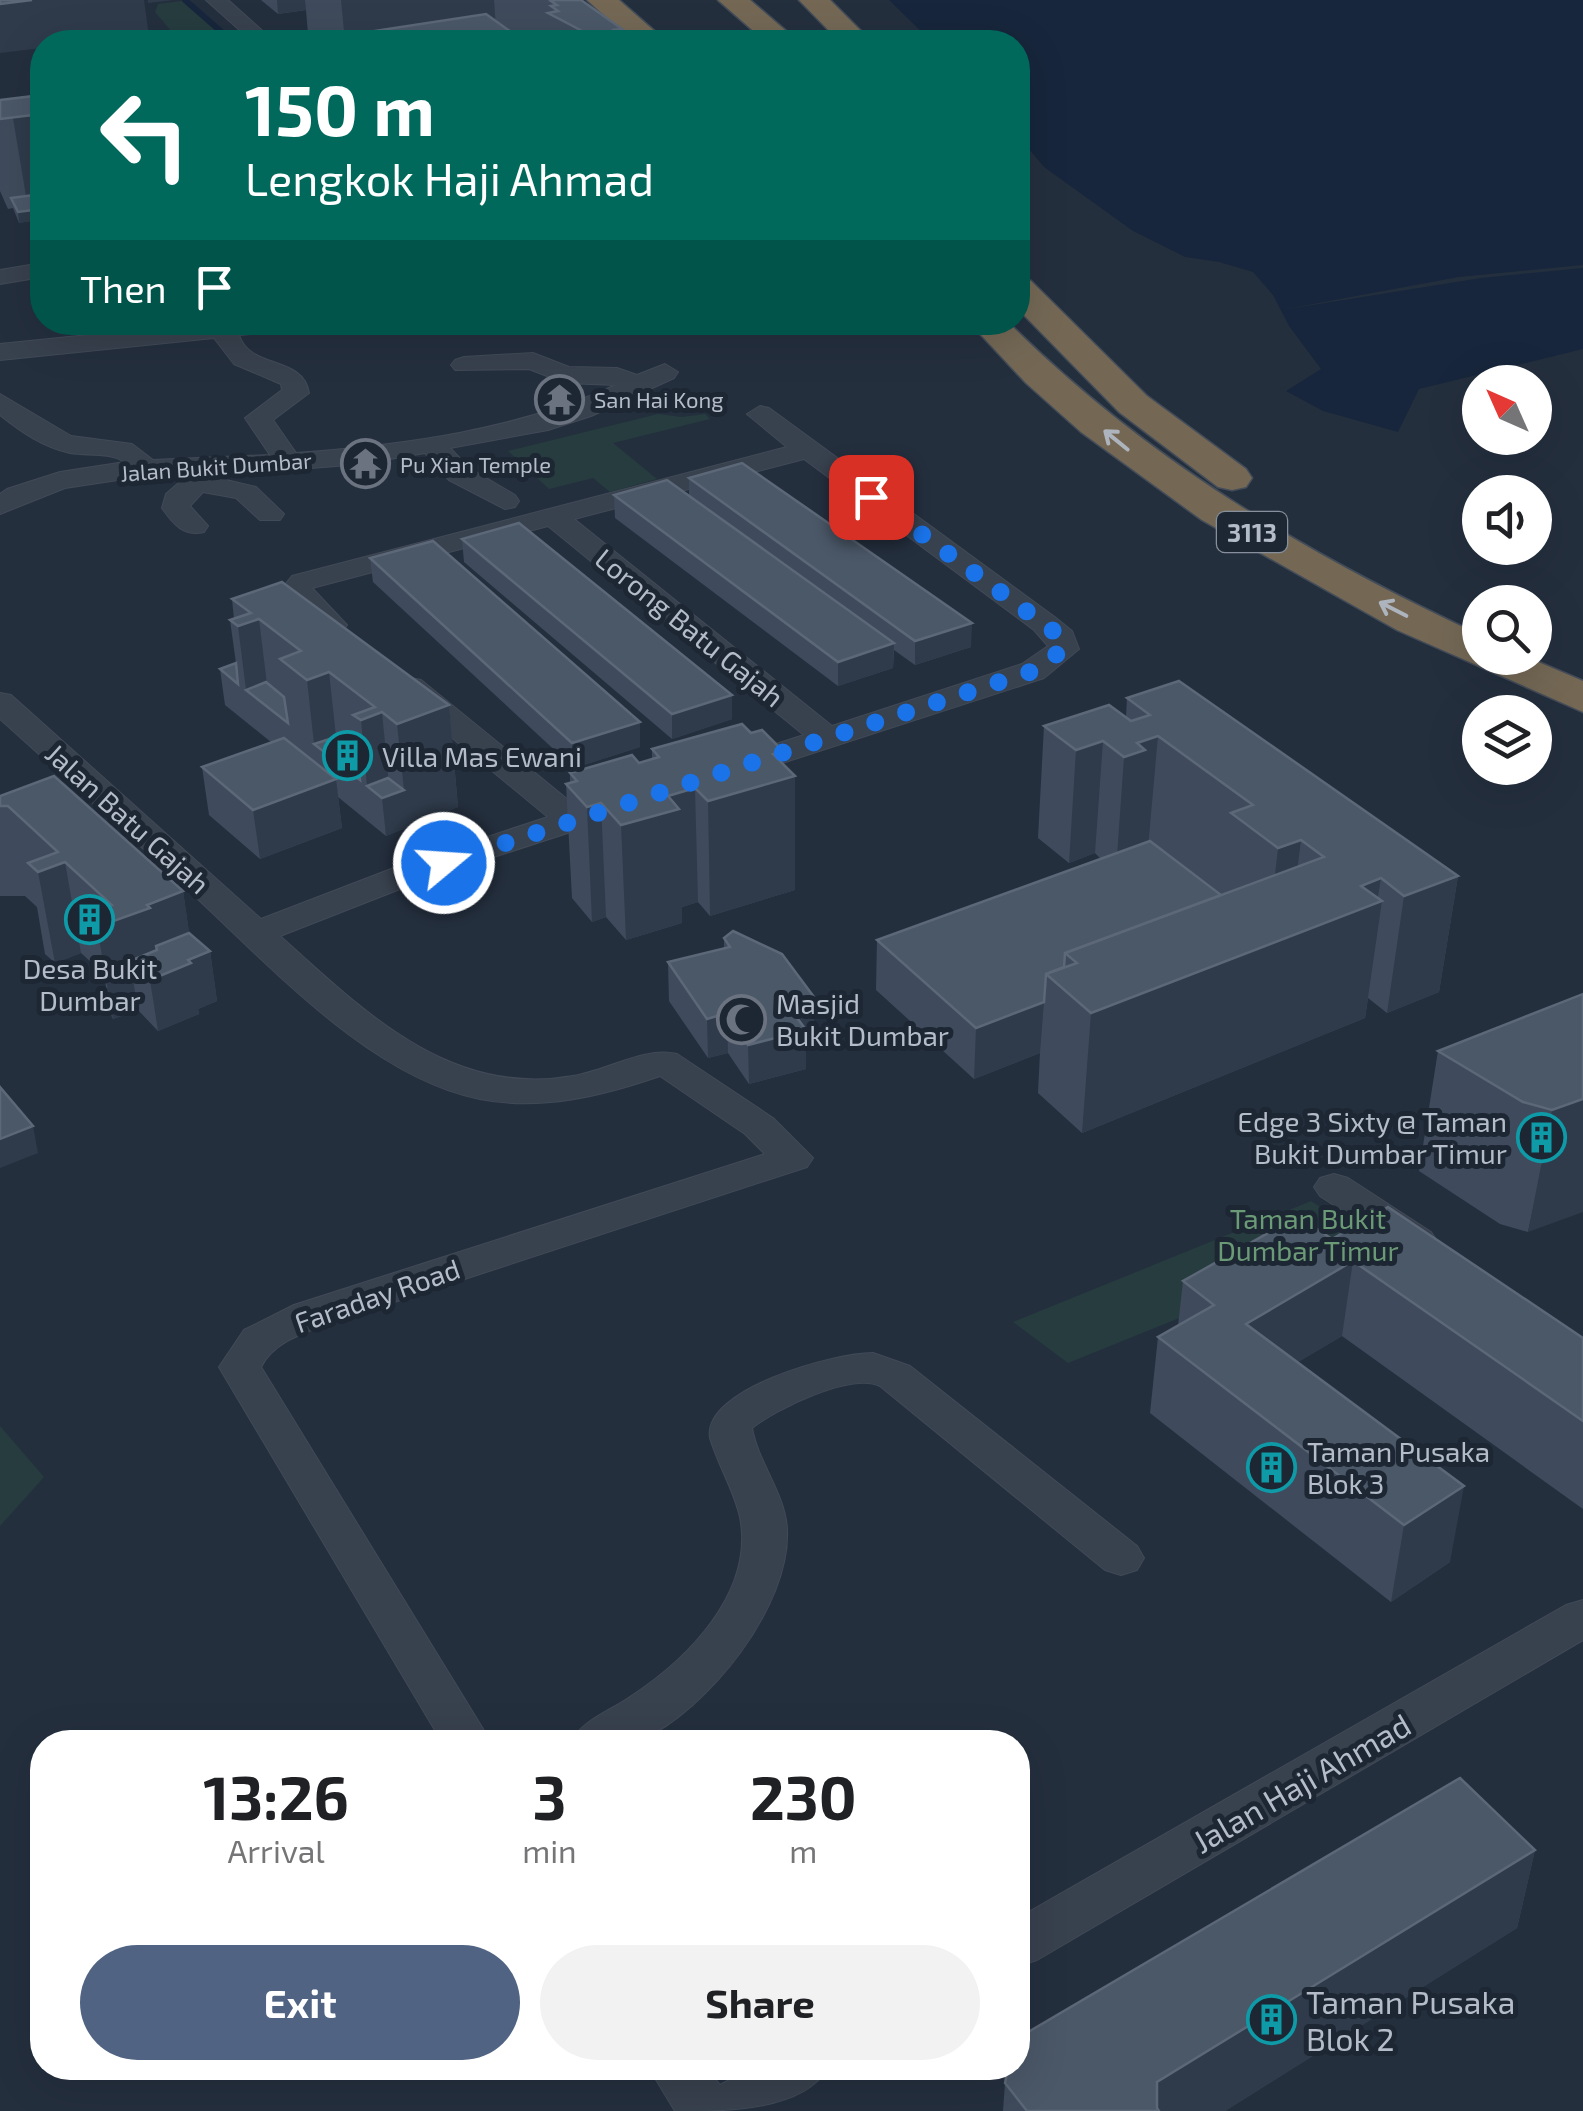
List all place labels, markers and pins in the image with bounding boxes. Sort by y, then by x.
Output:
temple icon: San Hai Kong [533,373,585,425]
place label: San Hai Kong [594,386,724,412]
temple icon: Pu Xian Temple [339,438,391,490]
place label: Pu Xian Temple [400,451,551,477]
pin [829,455,914,540]
building icon: Villa Mas Ewani [321,730,373,782]
place label: Villa Mas Ewani [382,739,582,773]
building icon: Desa Bukit Dumbar [64,894,116,946]
place label: Desa Bukit Dumbar [23,951,157,1017]
place label: Masjid Bukit Dumbar [776,986,949,1052]
mosque icon: Masjid Bukit Dumbar [715,993,767,1045]
place label: Edge 3 Sixty @ Taman Bukit Dumbar Timur [1237,1104,1507,1170]
building icon: Edge 3 Sixty @ Taman Bukit Dumbar Timur [1516,1111,1568,1163]
place label: Taman Pusaka Blok 3 [1307,1434,1490,1500]
building icon: Taman Pusaka Blok 3 [1246,1441,1298,1493]
place label: Taman Pusaka Blok 2 [1306,1982,1515,2057]
building icon: Taman Pusaka Blok 2 [1245,1993,1297,2045]

